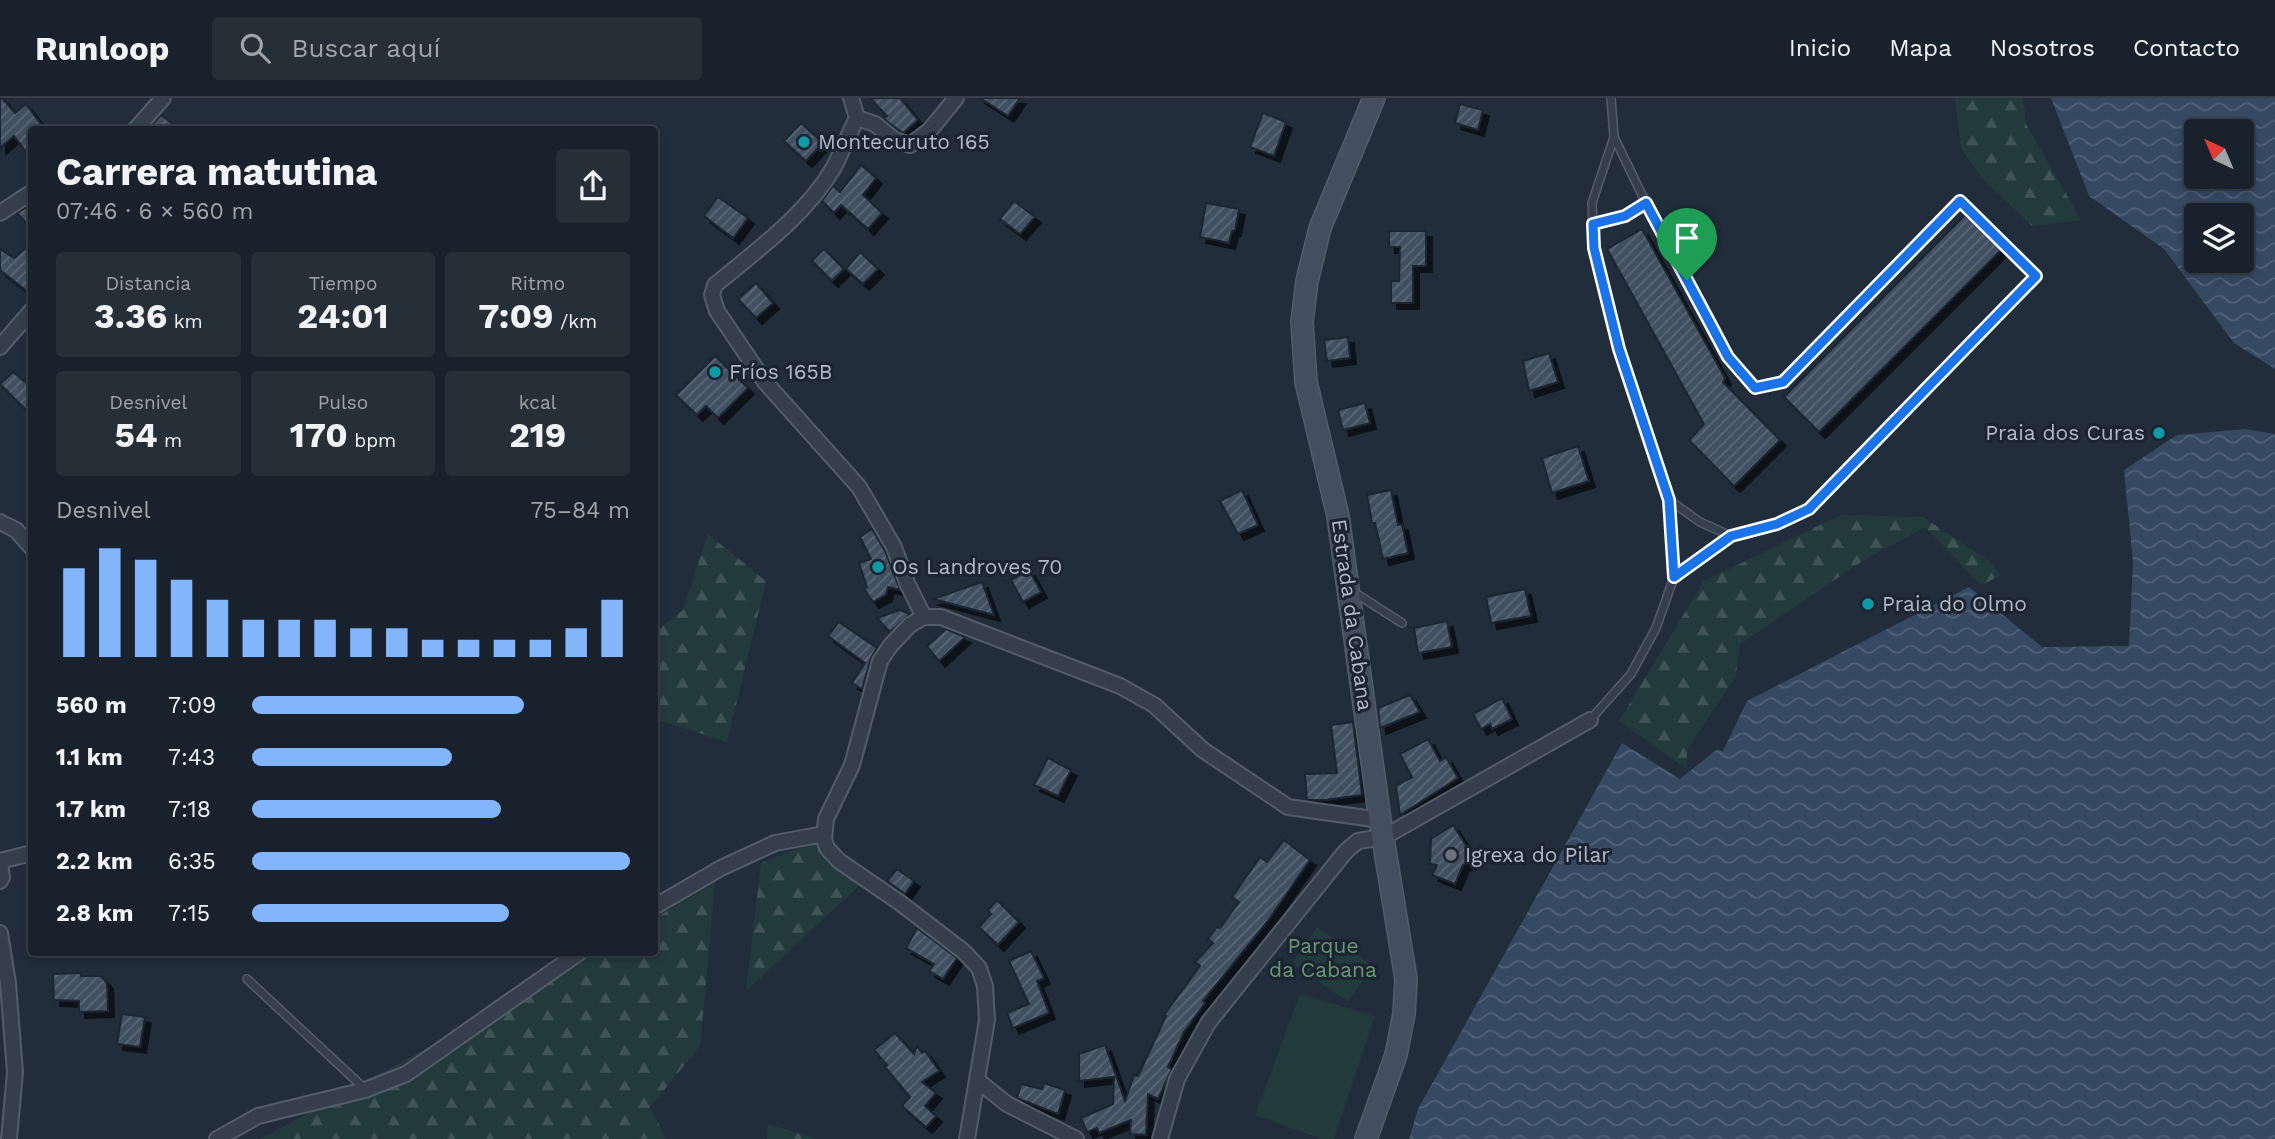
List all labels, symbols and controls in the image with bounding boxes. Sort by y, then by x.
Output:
search box [212,17,702,80]
text: Runloop [35,29,170,68]
icon: search [236,29,274,67]
text: Buscar aquí [292,33,440,63]
text: Inicio [1789,34,1851,62]
text: Mapa [1889,34,1952,62]
text: Nosotros [1990,34,2095,62]
text: Contacto [2133,34,2240,62]
north arrow [2184,119,2254,189]
map controls [2184,119,2254,273]
place label: Montecuruto 165 [818,129,990,154]
marker: Montecuruto 165 [796,134,812,150]
button: share [556,149,630,223]
text: Carrera matutina [56,150,377,194]
text: 07:46 · 6 × 560 m [56,198,253,225]
button: layers [2184,203,2254,273]
pin [1657,208,1717,280]
icon: arrive [1668,219,1706,257]
text: Distancia [106,272,191,295]
text: Tiempo [309,272,377,295]
text: Ritmo [510,272,565,295]
text: 3.36 [94,295,167,337]
text: 24:01 [297,295,389,337]
text: 7:09 [478,295,553,337]
text: km [167,310,203,333]
text: /km [553,310,597,333]
place label: Fríos 165B [729,359,832,384]
marker: Fríos 165B [707,364,723,380]
text: Desnivel [109,391,187,414]
text: Pulso [318,391,368,414]
text: kcal [519,391,556,414]
text: 54 [115,414,158,456]
text: 170 [290,414,348,456]
text: 219 [509,414,566,456]
place label: Praia dos Curas [1985,420,2145,445]
marker: Praia dos Curas [2151,425,2167,441]
text: m [158,429,182,452]
text: bpm [348,429,396,452]
text: Desnivel [56,497,151,524]
text: 75–84 m [530,497,630,524]
street label: Estrada da Cabana [1327,518,1378,712]
place label: Os Landroves 70 [892,554,1062,579]
marker: Os Landroves 70 [870,559,886,575]
place label: Praia do Olmo [1882,591,2027,616]
marker: Praia do Olmo [1860,596,1876,612]
text: 560 m [56,692,127,719]
text: 7:09 [168,692,216,719]
text: 1.1 km [56,744,123,771]
text: 7:43 [168,744,215,771]
text: 1.7 km [56,796,126,823]
text: 7:18 [168,796,211,823]
place label: Igrexa do Pilar [1465,842,1610,867]
marker: Igrexa do Pilar [1443,847,1459,863]
text: 2.2 km [56,848,133,875]
text: 6:35 [168,848,216,875]
text: 2.8 km [56,900,133,927]
text: 7:15 [168,900,210,927]
park label: Parque da Cabana [1269,933,1377,982]

